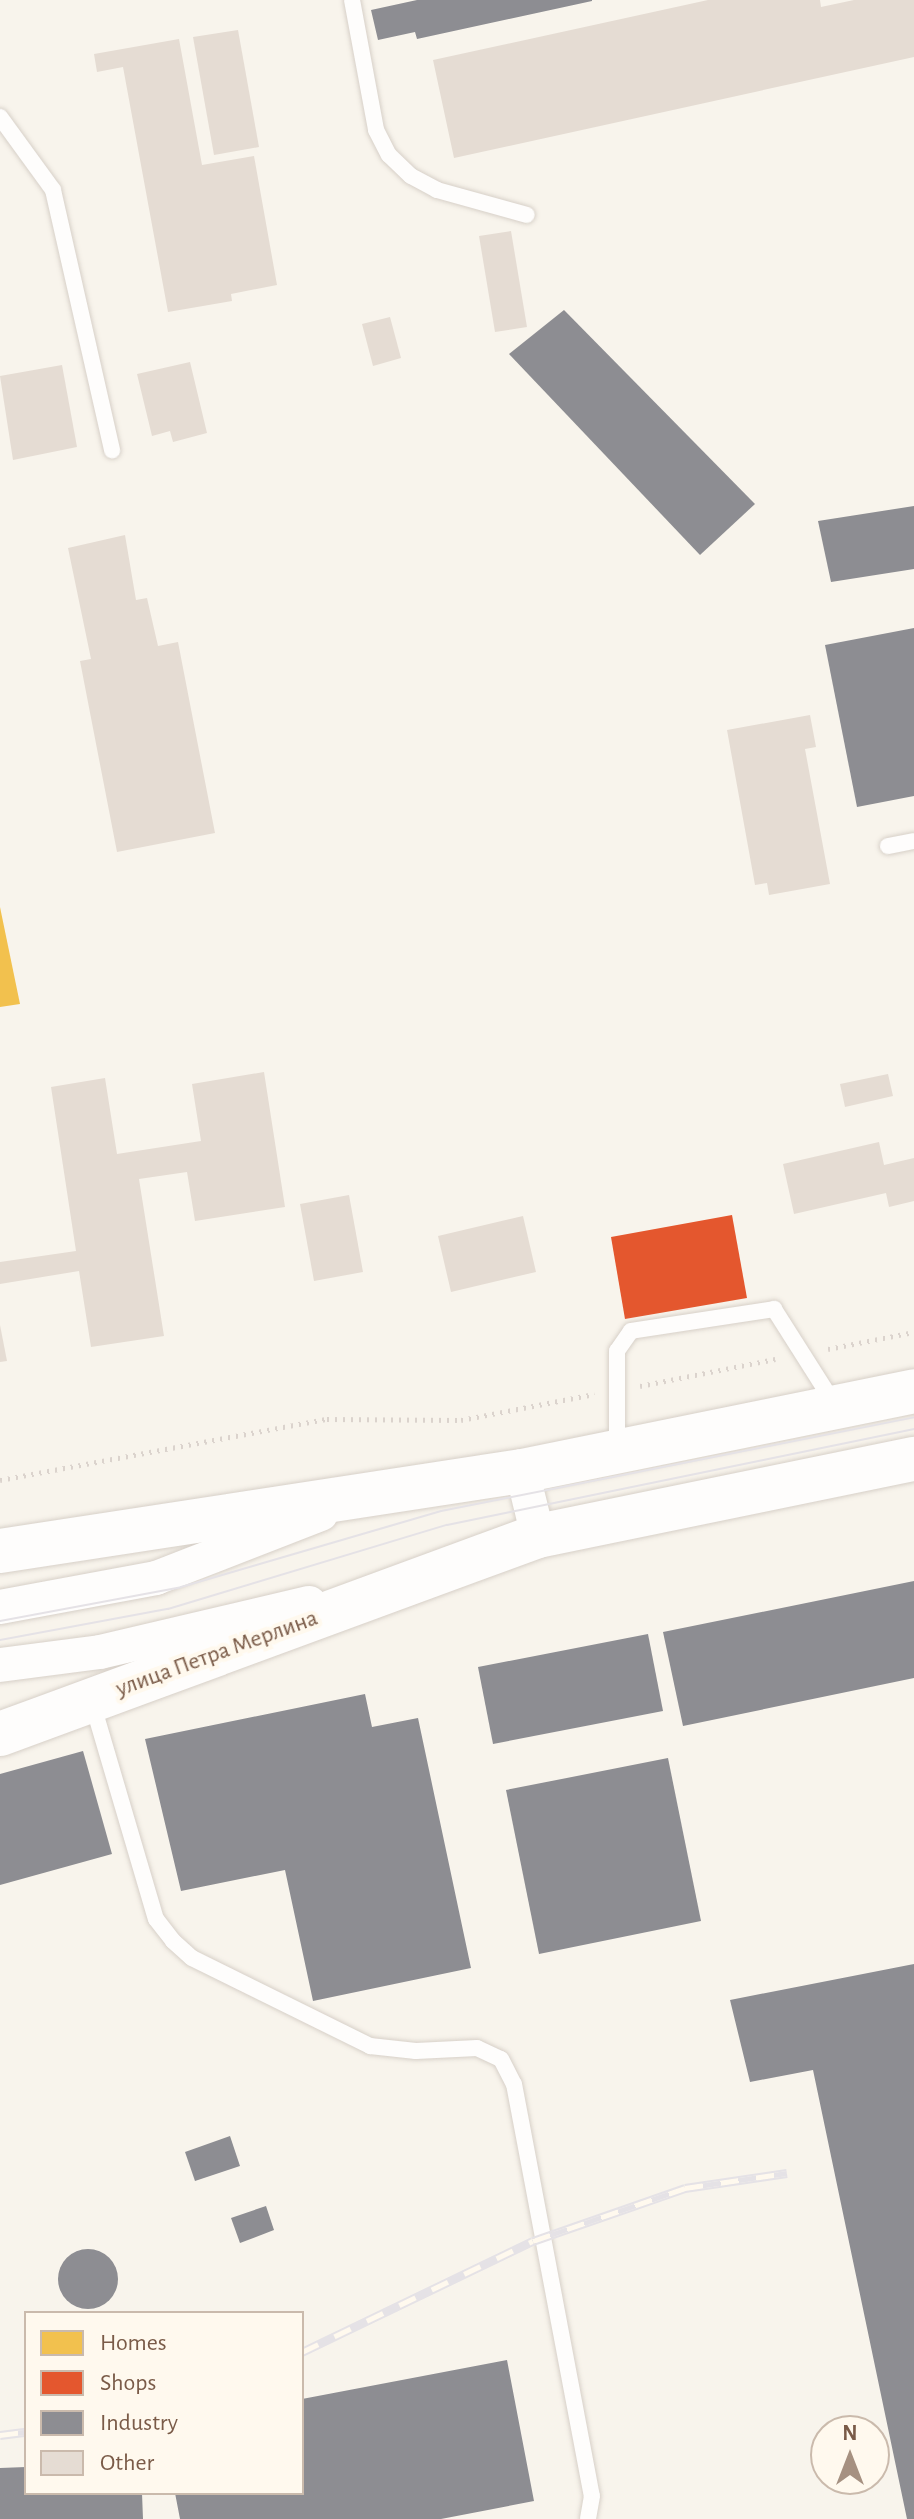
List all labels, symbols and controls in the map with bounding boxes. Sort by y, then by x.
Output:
street label: улица Петра Мерлина [112,1604,322,1704]
legend [24,2311,304,2495]
text: Homes [100,2331,167,2355]
text: Shops [100,2371,156,2395]
text: Industry [100,2411,178,2435]
north arrow [810,2415,890,2495]
text: N [842,2422,858,2444]
text: Other [100,2451,154,2475]

